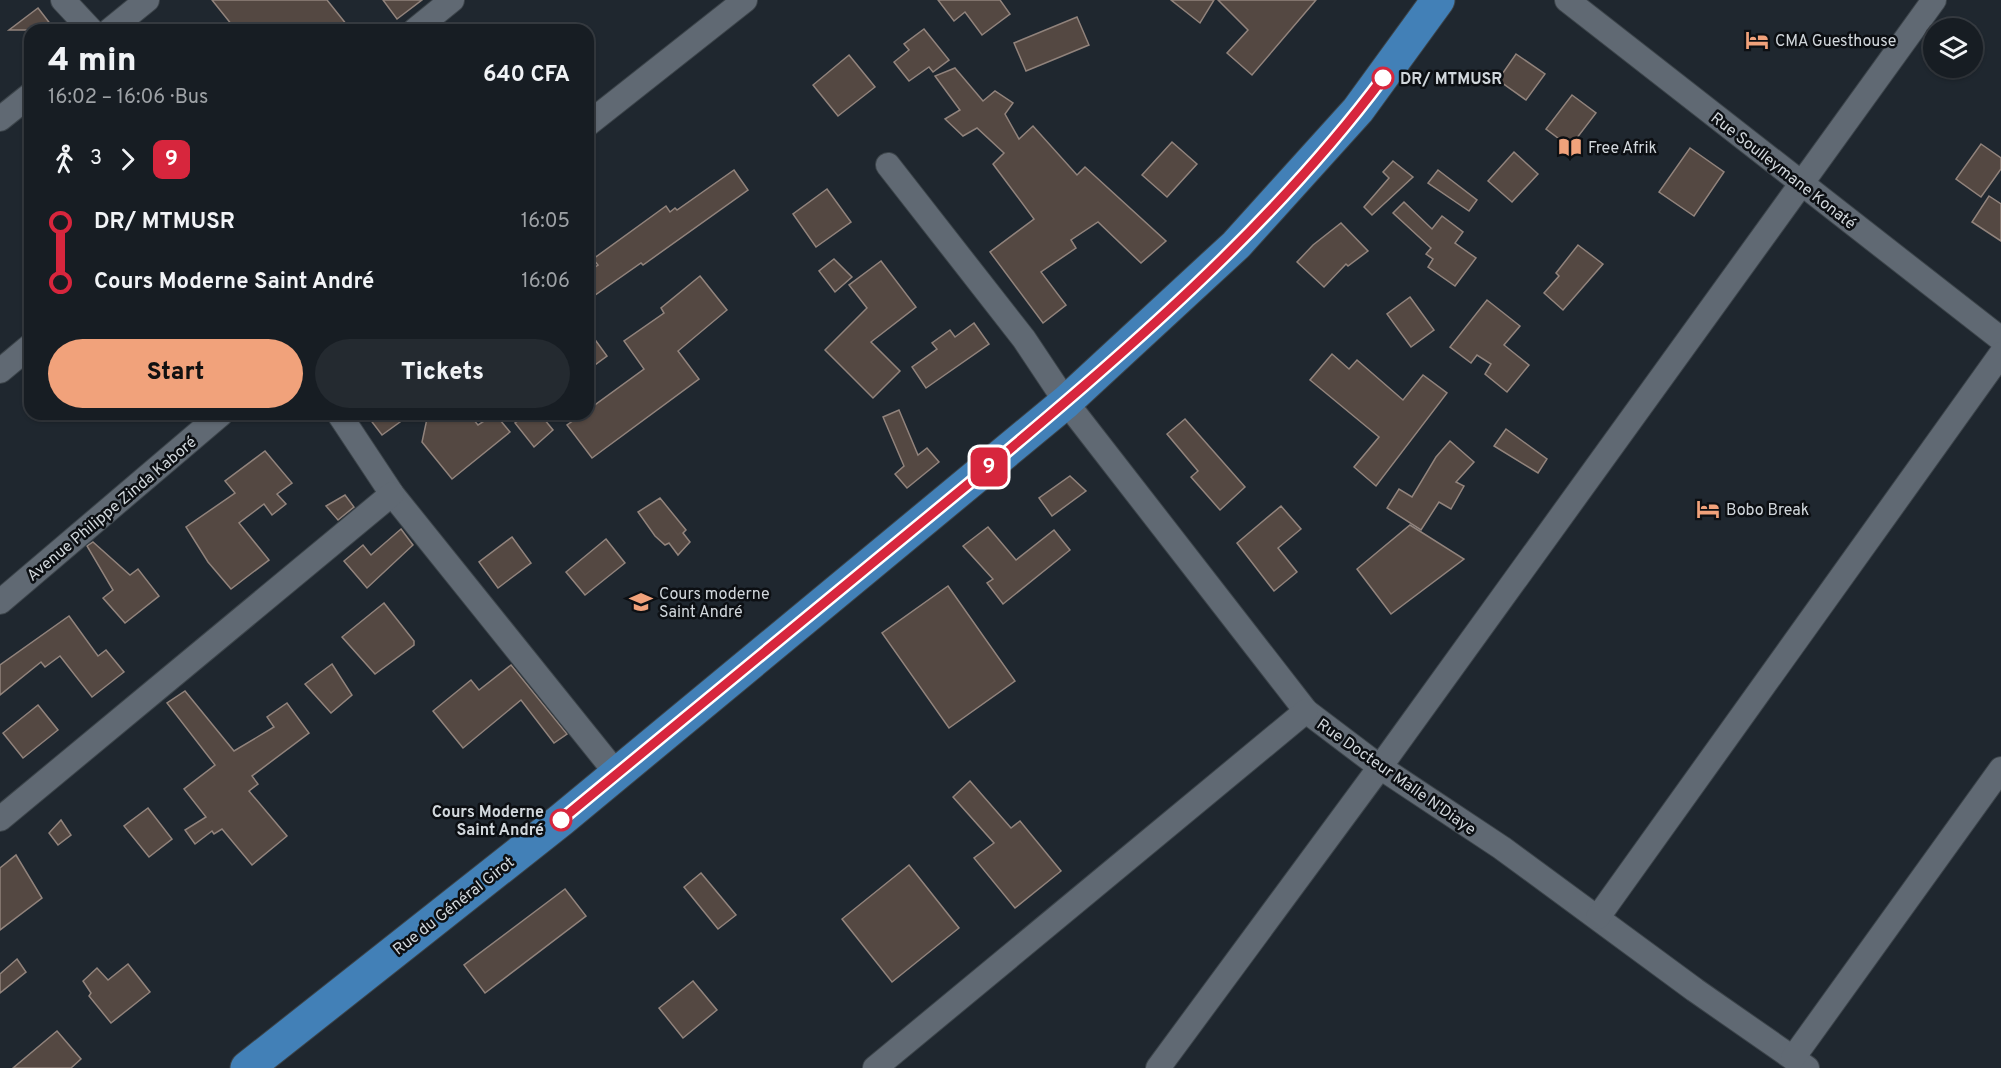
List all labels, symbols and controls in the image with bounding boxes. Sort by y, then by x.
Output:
map controls [1923,18,1983,78]
button: layers [1923,18,1983,78]
hotel icon: CMA Guesthouse [1744,27,1770,53]
place label: CMA Guesthouse [1775,32,1896,52]
text: 4 min [48,41,137,83]
text: 640 CFA [483,62,570,89]
marker: DR/ MTMUSR [1372,67,1394,89]
place label: DR/ MTMUSR [1400,70,1502,90]
text: 16:02 – 16:06 · Bus [48,85,208,111]
street label: Rue Soulleymane Konaté [1706,109,1859,235]
library icon: Free Afrik [1557,134,1583,160]
place label: Free Afrik [1588,139,1657,159]
icon: walk [48,143,81,176]
icon: forward [111,143,144,176]
text: 3 [90,146,102,172]
text: 9 [165,146,178,173]
text: DR/ MTMUSR [94,209,235,236]
text: 16:05 [521,209,570,235]
text: Cours Moderne Saint André [94,269,374,296]
text: 16:06 [521,269,570,295]
button: Start [48,339,303,408]
button: Tickets [315,339,570,408]
street label: Avenue Philippe Zinda Kaboré [23,433,201,586]
line badge: 9 [970,448,1008,486]
text: 9 [983,454,995,481]
hotel icon: Bobo Break [1695,496,1721,522]
place label: Bobo Break [1726,501,1809,521]
place label: Cours moderne Saint André [659,585,770,623]
school or university icon: Cours moderne Saint André [628,589,654,615]
street label: Rue Docteur Malle N'Diaye [1312,715,1479,840]
place label: Cours Moderne Saint André [432,803,544,841]
marker: Cours Moderne Saint André [550,809,572,831]
street label: Rue du Général Girot [389,853,519,960]

